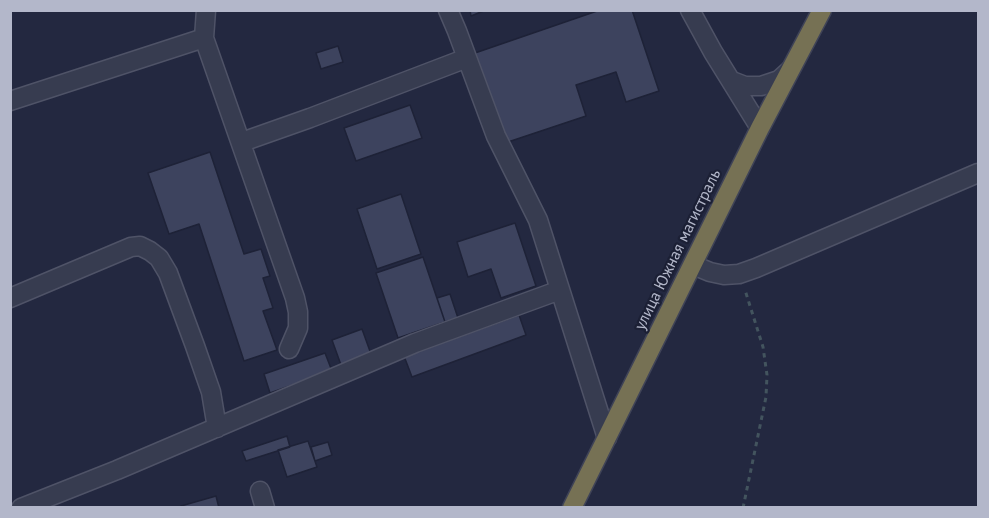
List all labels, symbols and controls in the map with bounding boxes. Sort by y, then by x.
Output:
street label: улица Южная магистраль [631,166,725,334]

